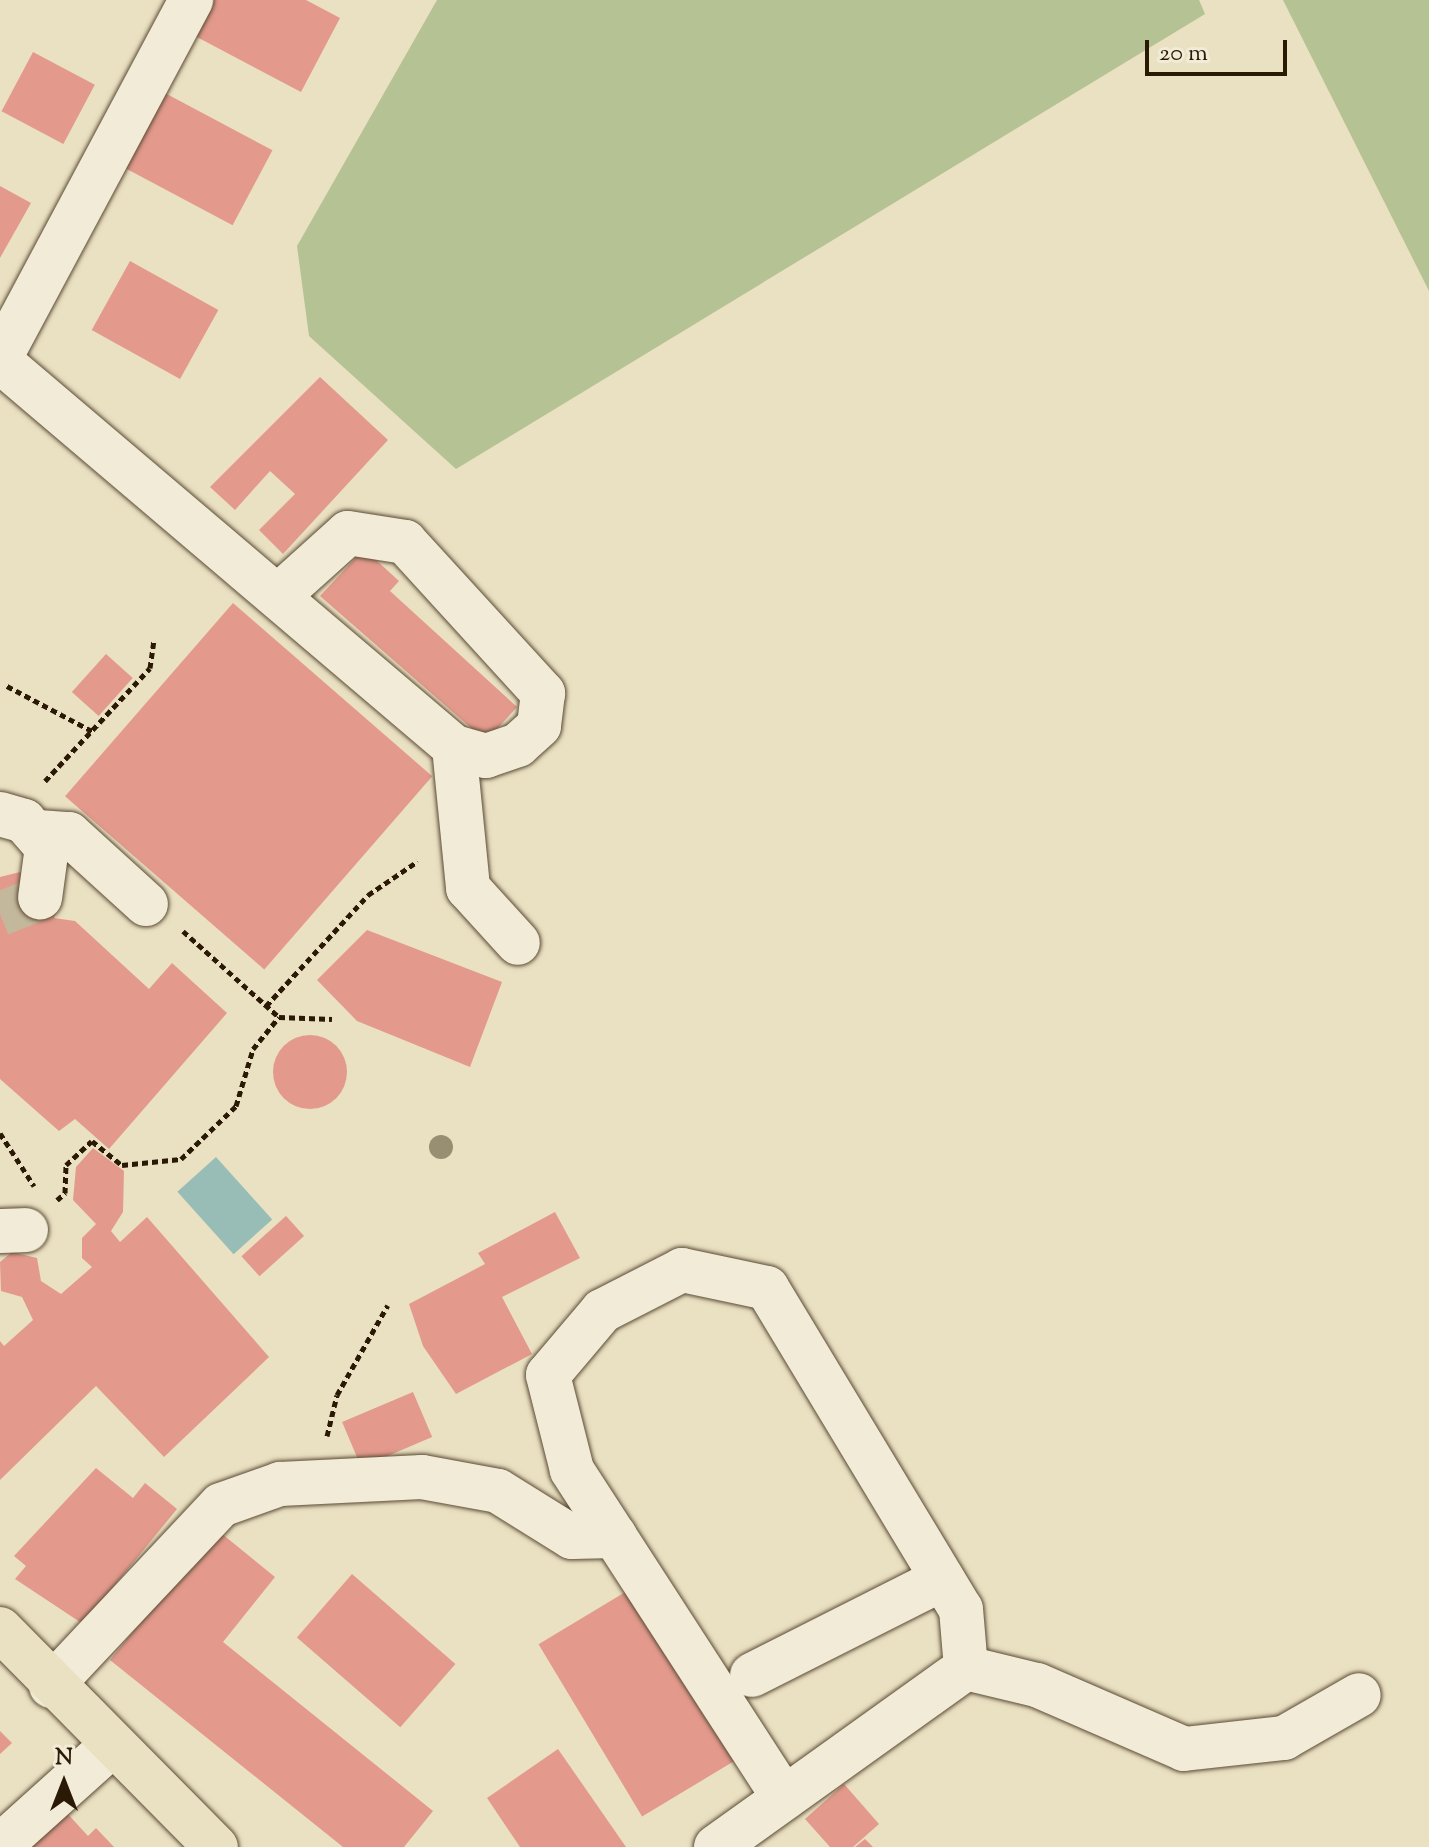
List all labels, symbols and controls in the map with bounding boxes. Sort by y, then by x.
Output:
scale bar [1149,24,1291,74]
text: 20 m [1159,37,1208,71]
north arrow [24,1743,104,1823]
text: N [55,1743,73,1775]

